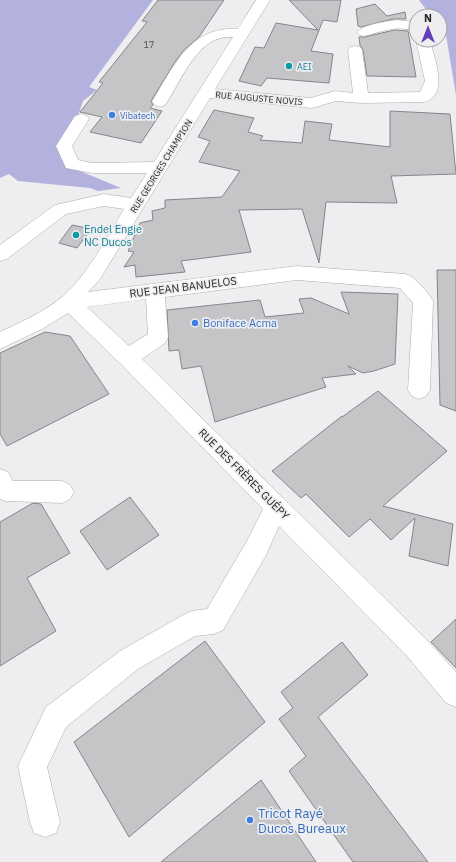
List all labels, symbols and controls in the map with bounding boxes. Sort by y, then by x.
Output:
north arrow [408,8,448,48]
text: N [424,11,432,25]
house number: 17 [144,39,154,50]
marker: AEI [284,61,294,71]
place label: AEI [297,61,312,72]
street label: RUE AUGUSTE NOVIS [215,89,303,107]
marker: Vibatech [107,110,117,120]
place label: Vibatech [120,110,155,121]
street label: RUE GEORGES CHAMPION [128,117,194,215]
place label: Endel Engie NC Ducos [84,222,142,249]
marker: Endel Engie NC Ducos [71,230,81,240]
street label: RUE JEAN BANUELOS [129,273,237,301]
place label: Boniface Acma [203,316,277,330]
marker: Boniface Acma [190,318,200,328]
street label: RUE DES FRÈRES GUÉPY [196,426,293,523]
place label: Tricot Rayé Ducos Bureaux [258,805,346,837]
marker: Tricot Rayé Ducos Bureaux [245,815,255,825]

